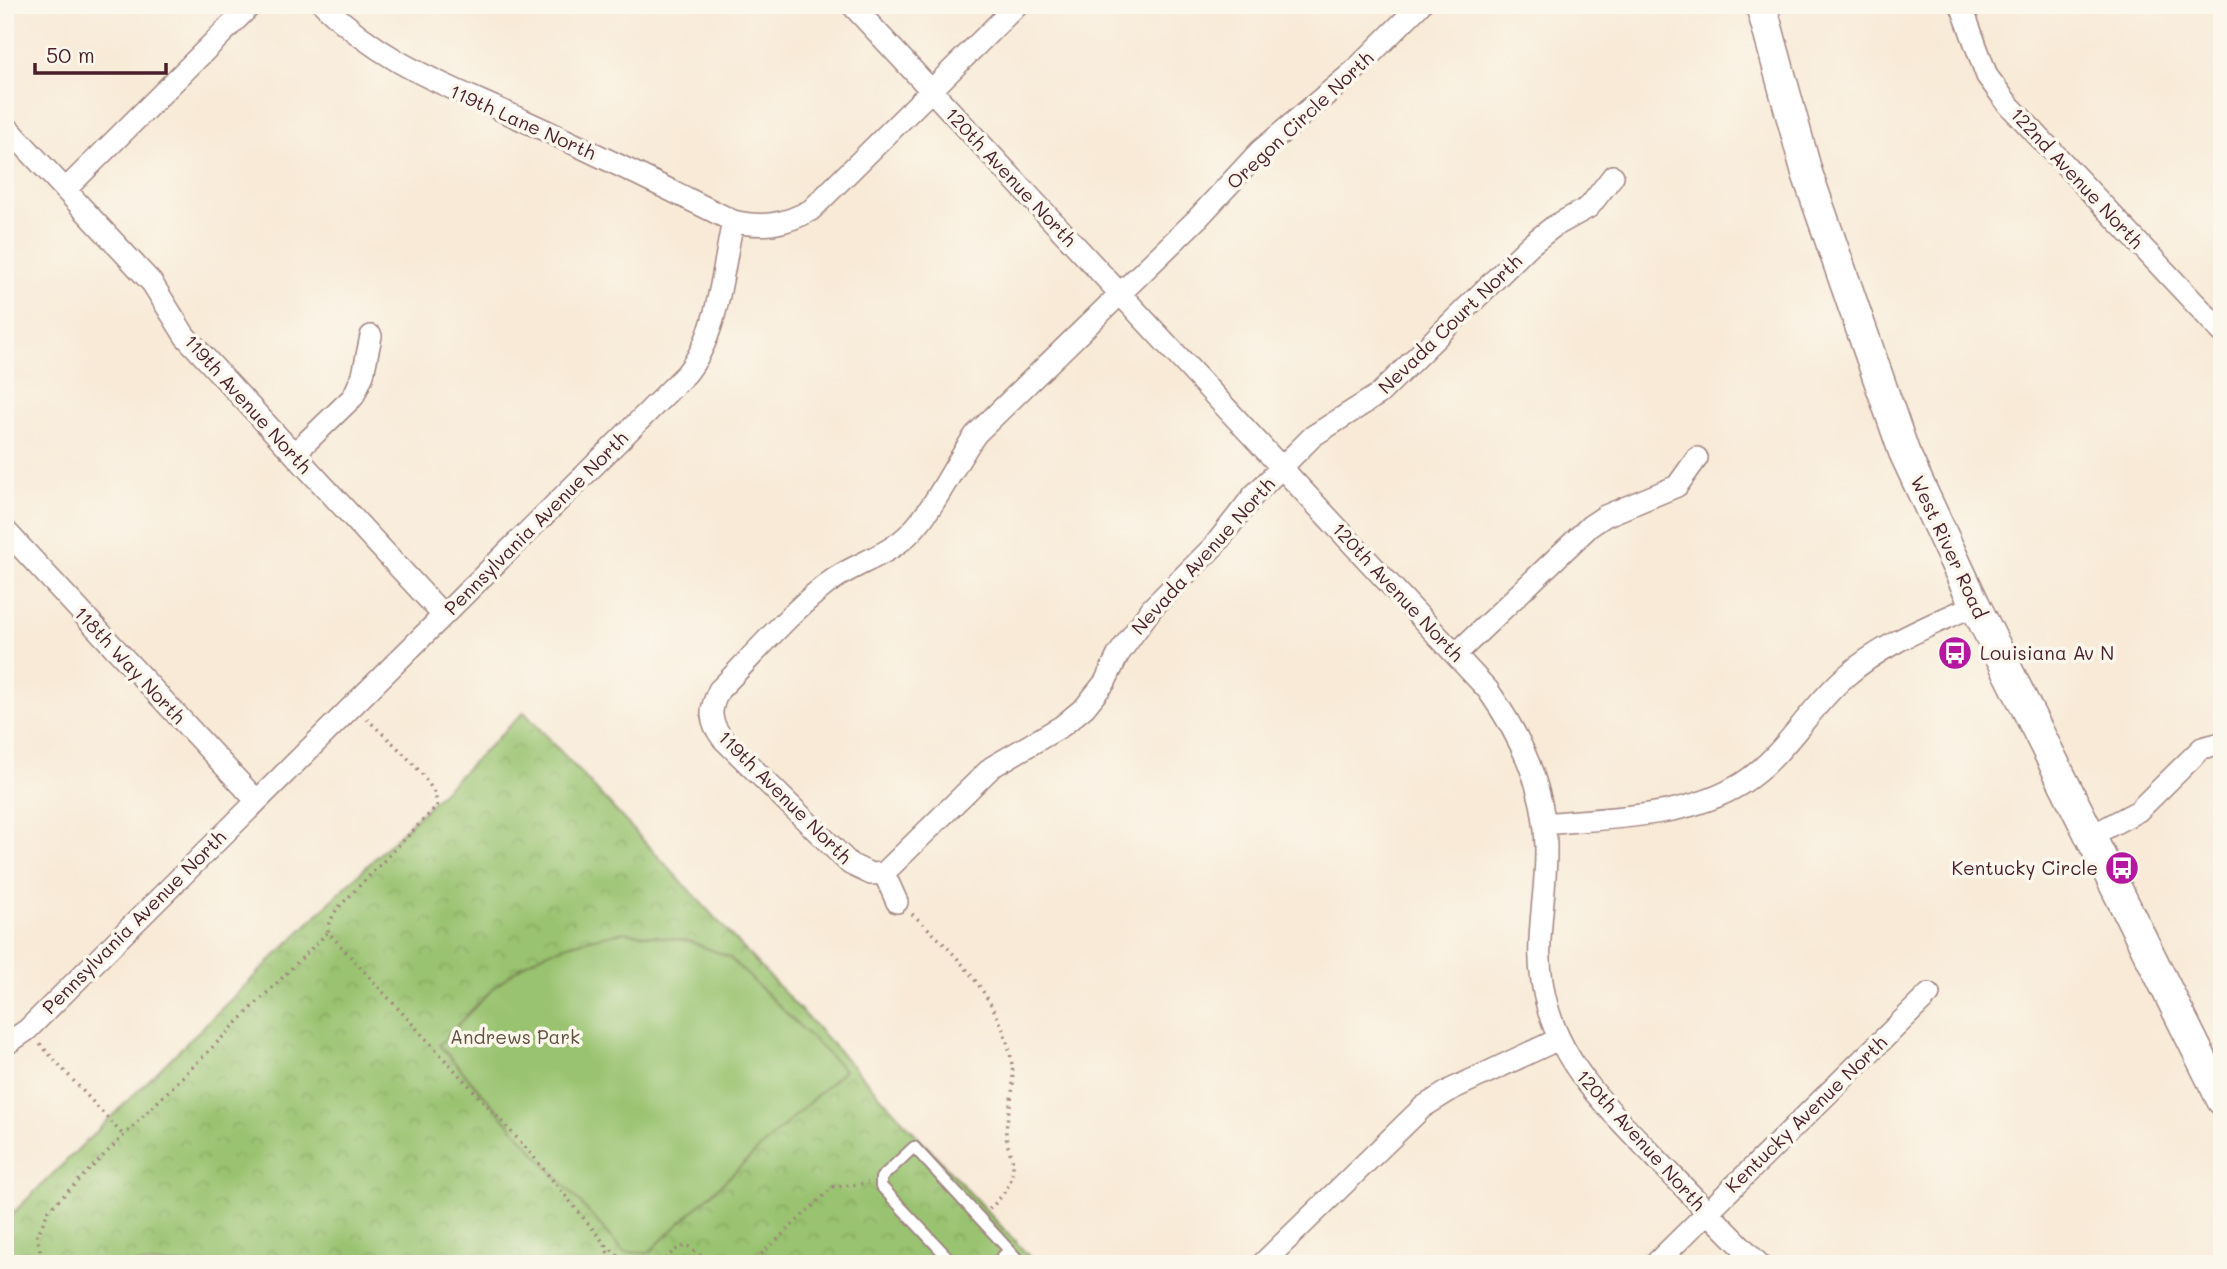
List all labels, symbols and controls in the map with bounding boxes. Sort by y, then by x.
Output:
scale bar [35,32,166,76]
text: 50 m [46,41,95,68]
street label: Oregon Circle North [1221,45,1378,194]
street label: 119th Lane North [446,78,600,165]
street label: 120th Avenue North [940,102,1082,252]
street label: 122nd Avenue North [2005,102,2149,253]
street label: Nevada Court North [1372,248,1527,399]
street label: 119th Avenue North [179,329,318,479]
street label: Pennsylvania Avenue North [438,425,633,620]
street label: West River Road [1905,471,1994,622]
street label: Nevada Avenue North [1125,472,1280,640]
street label: 120th Avenue North [1327,517,1469,667]
street label: 118th Way North [69,601,191,729]
bus stop icon: Louisiana Av N [1936,634,1974,672]
place label: Louisiana Av N [1980,640,2114,665]
street label: 119th Avenue North [713,724,858,869]
street label: Pennsylvania Avenue North [36,824,231,1019]
bus stop icon: Kentucky Circle [2103,849,2141,887]
place label: Kentucky Circle [1952,855,2098,880]
park label: Andrews Park [450,1024,580,1049]
street label: Kentucky Avenue North [1719,1030,1892,1198]
street label: 120th Avenue North [1571,1064,1711,1216]

